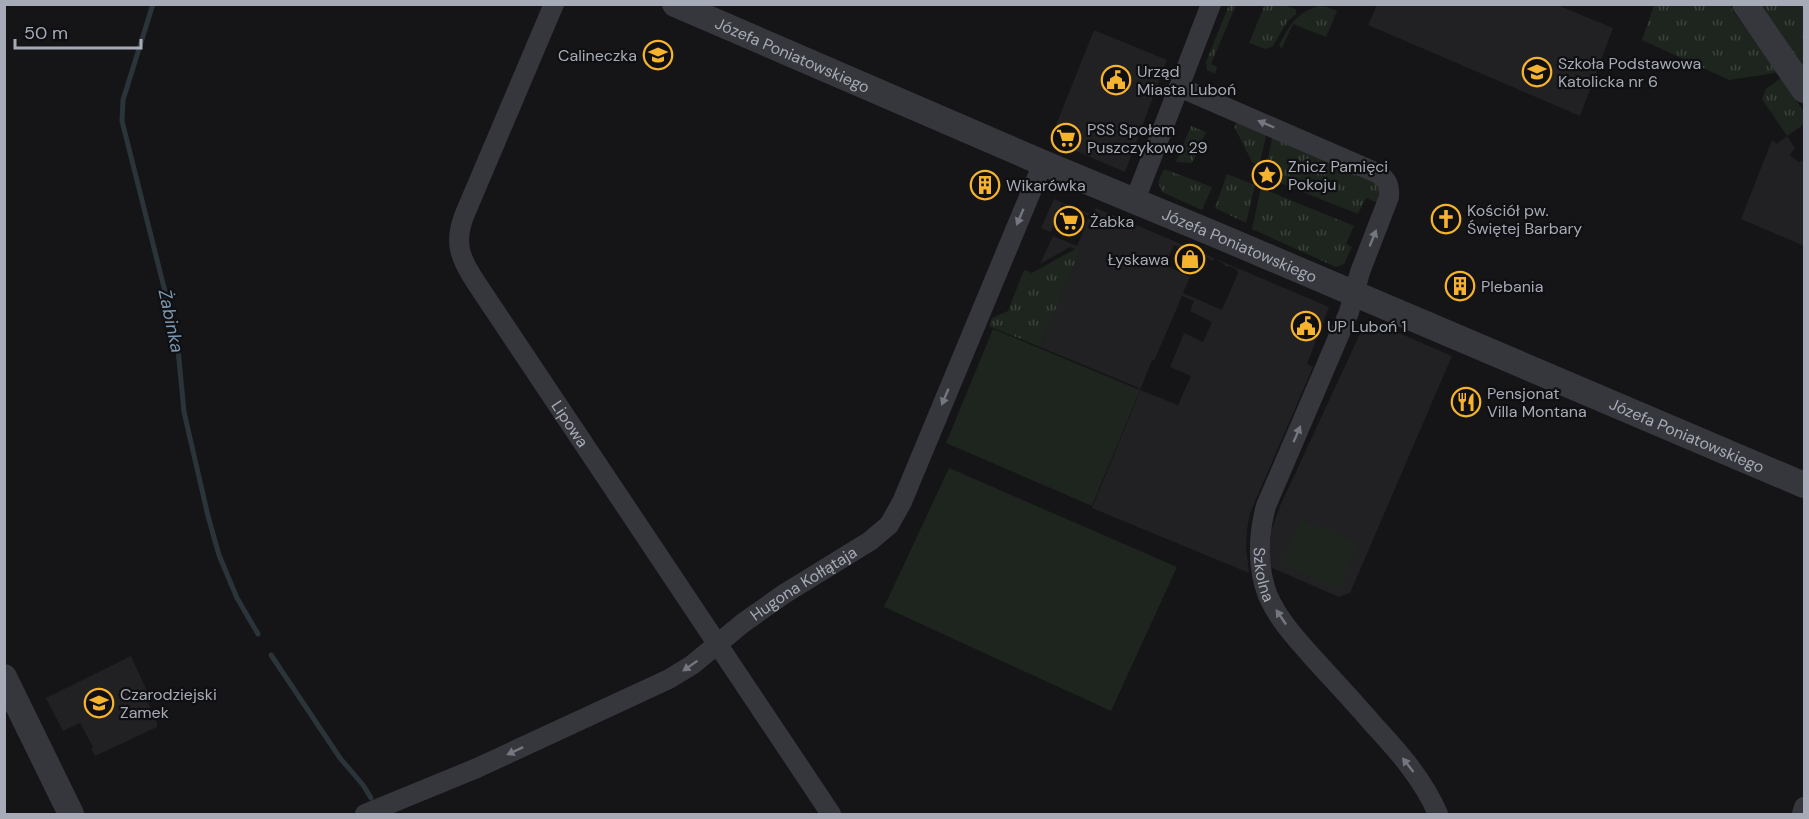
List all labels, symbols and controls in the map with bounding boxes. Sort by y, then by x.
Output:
scale bar [15,12,141,50]
street label: Józefa Poniatowskiego [712,12,873,97]
text: 50 m [24,21,68,45]
school or university icon: Calineczka [642,39,674,71]
place label: Calineczka [558,45,637,66]
place label: Szkoła Podstawowa Katolicka nr 6 [1558,53,1701,92]
school or university icon: Szkoła Podstawowa Katolicka nr 6 [1521,56,1553,88]
place label: Urząd Miasta Luboń [1137,61,1236,100]
public building icon: Urząd Miasta Luboń [1100,64,1132,96]
place label: PSS Społem Puszczykowo 29 [1087,119,1208,158]
one-way arrow [1257,119,1275,128]
supermarket icon: PSS Społem Puszczykowo 29 [1050,122,1082,154]
place label: Znicz Pamięci Pokoju [1288,156,1388,195]
place icon: Znicz Pamięci Pokoju [1251,159,1283,191]
building icon: Wikarówka [969,169,1001,201]
place label: Wikarówka [1006,175,1086,196]
place label: Kościół pw. Świętej Barbary [1467,200,1582,239]
street label: Józefa Poniatowskiego [1159,203,1320,287]
church icon: Kościół pw. Świętej Barbary [1430,203,1462,235]
supermarket icon: Żabka [1053,205,1085,237]
one-way arrow [1015,208,1024,226]
place label: Żabka [1090,211,1134,232]
one-way arrow [1369,229,1378,247]
shop icon: Łyskawa [1174,243,1206,275]
place label: Łyskawa [1107,249,1169,270]
building icon: Plebania [1444,270,1476,302]
place label: Plebania [1481,276,1543,297]
water label: Żabinka [153,287,189,355]
public building icon: UP Luboń 1 [1290,310,1322,342]
place label: UP Luboń 1 [1327,316,1407,337]
place label: Pensjonat Villa Montana [1487,383,1587,422]
restaurant icon: Pensjonat Villa Montana [1450,386,1482,418]
one-way arrow [940,388,949,406]
street label: Józefa Poniatowskiego [1606,393,1768,477]
street label: Lipowa [547,396,593,451]
one-way arrow [1292,424,1302,442]
street label: Hugona Kołłątaja [746,541,861,625]
street label: Szkolna [1249,547,1280,605]
one-way arrow [1275,609,1286,626]
one-way arrow [683,660,699,672]
place label: Czarodziejski Zamek [120,684,217,723]
school or university icon: Czarodziejski Zamek [83,687,115,719]
one-way arrow [506,746,524,756]
one-way arrow [1403,757,1415,772]

